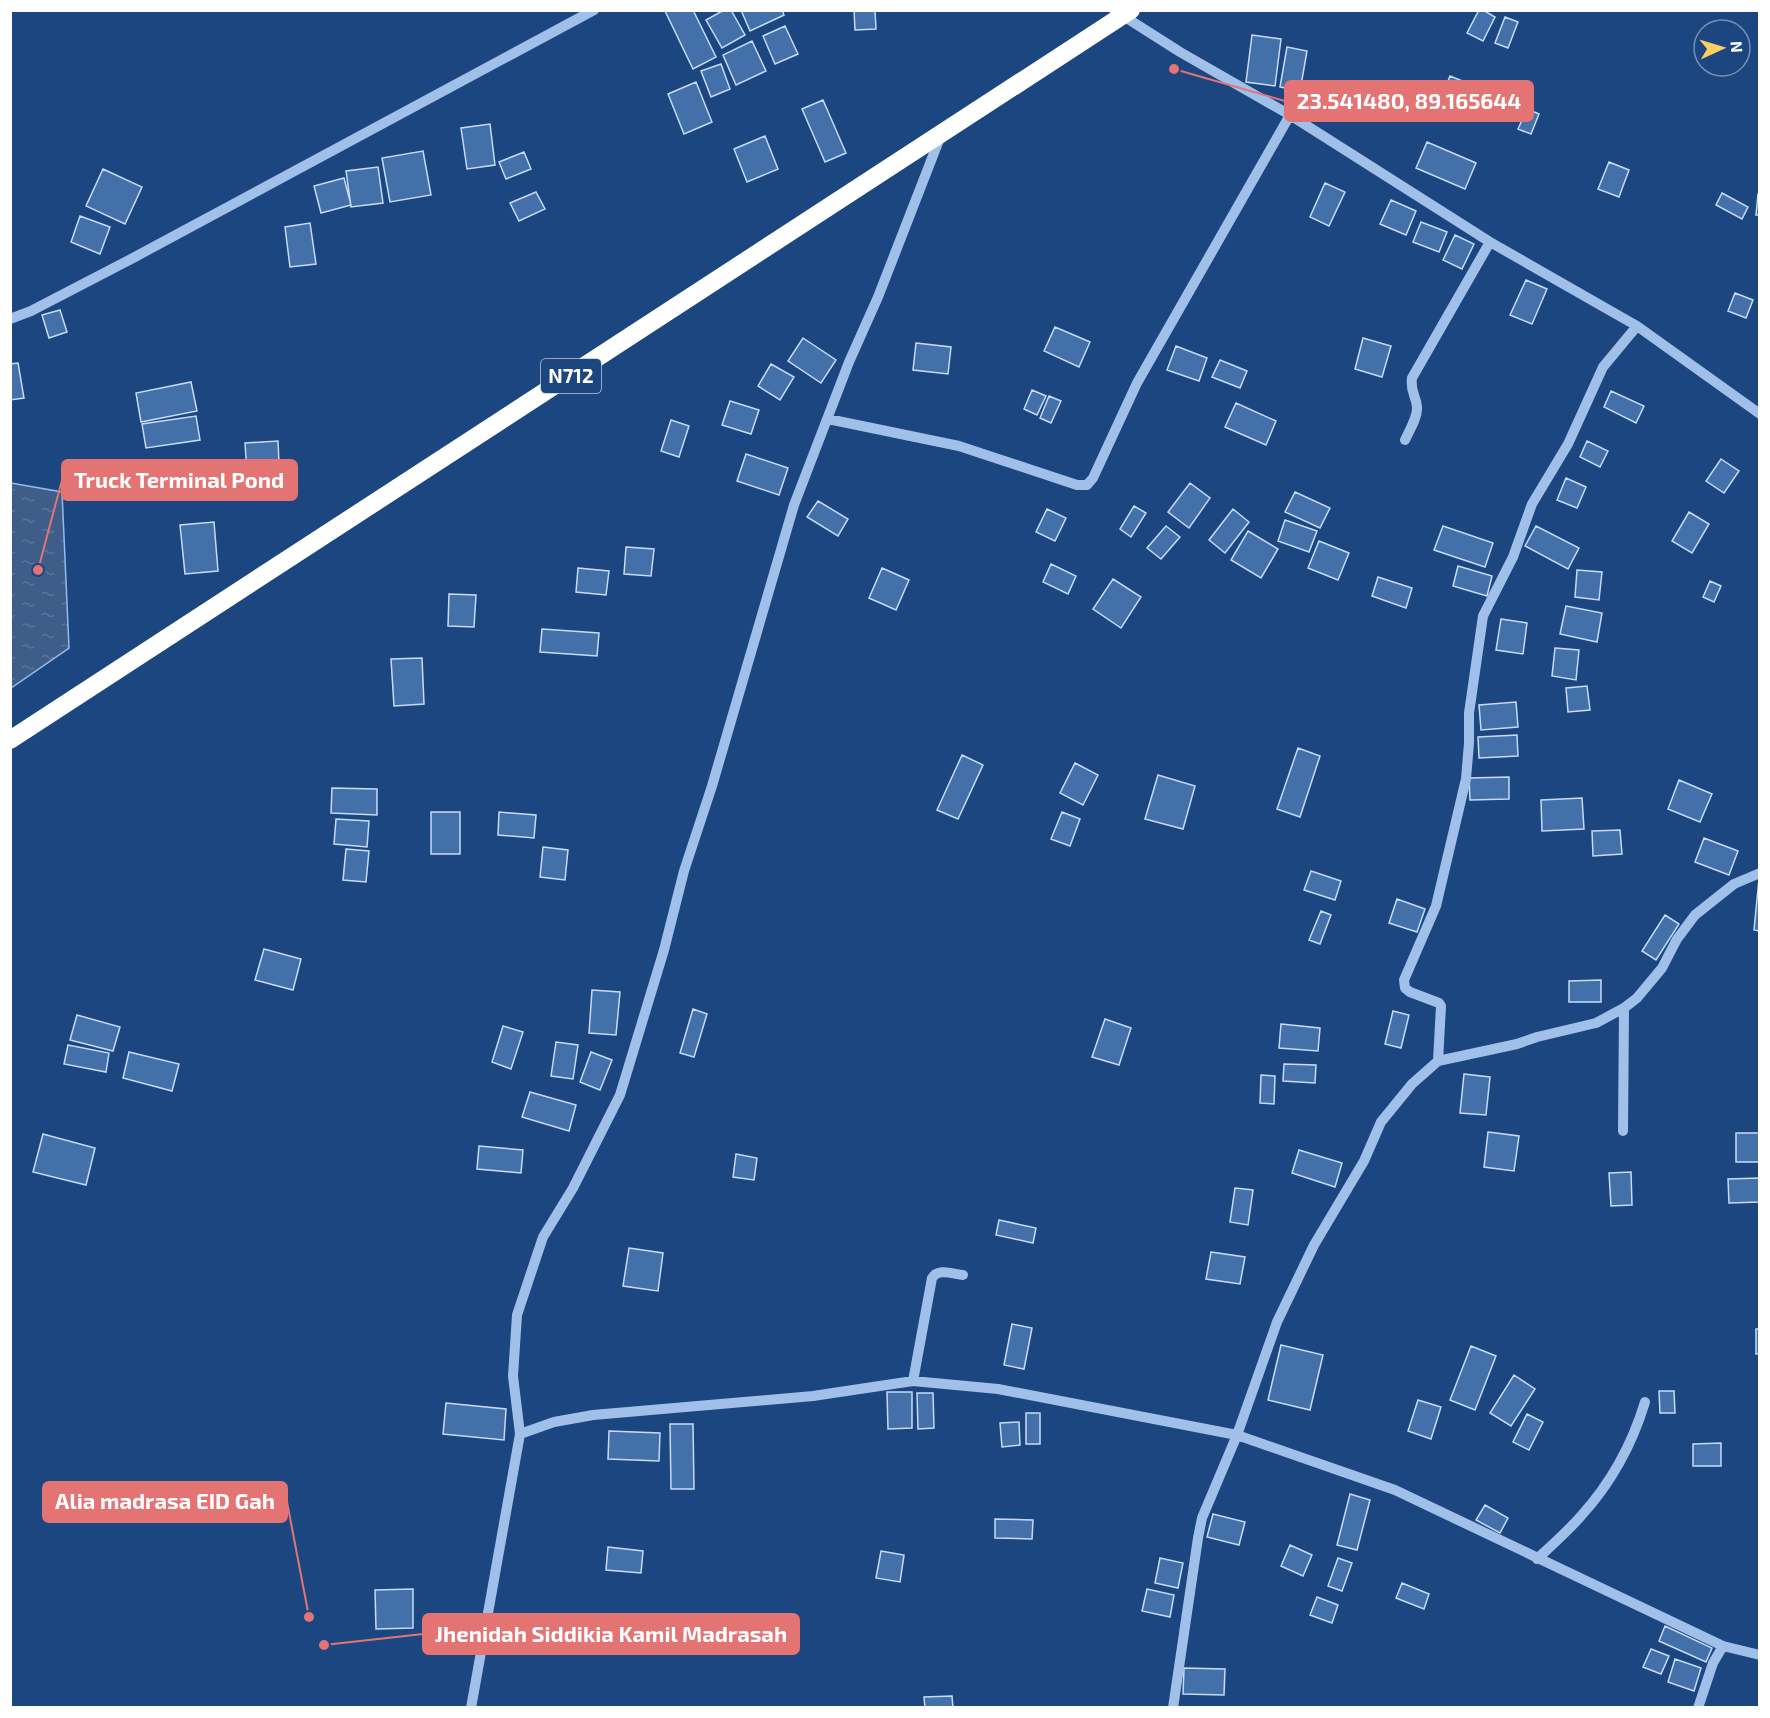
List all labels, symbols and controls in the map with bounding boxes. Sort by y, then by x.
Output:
north arrow [1692,18,1752,78]
text: N [1728,40,1747,53]
callout: 23.541480, 89.165644 [1285,81,1533,121]
text: 23.541480, 89.165644 [1297,87,1521,113]
road number: N712 [541,359,601,393]
callout: Truck Terminal Pond [62,460,297,500]
text: Truck Terminal Pond [74,466,284,492]
callout: Alia madrasa EID Gah [43,1482,287,1522]
text: Alia madrasa EID Gah [55,1487,275,1513]
callout: Jhenidah Siddikia Kamil Madrasah [423,1614,799,1654]
text: Jhenidah Siddikia Kamil Madrasah [435,1620,787,1646]

